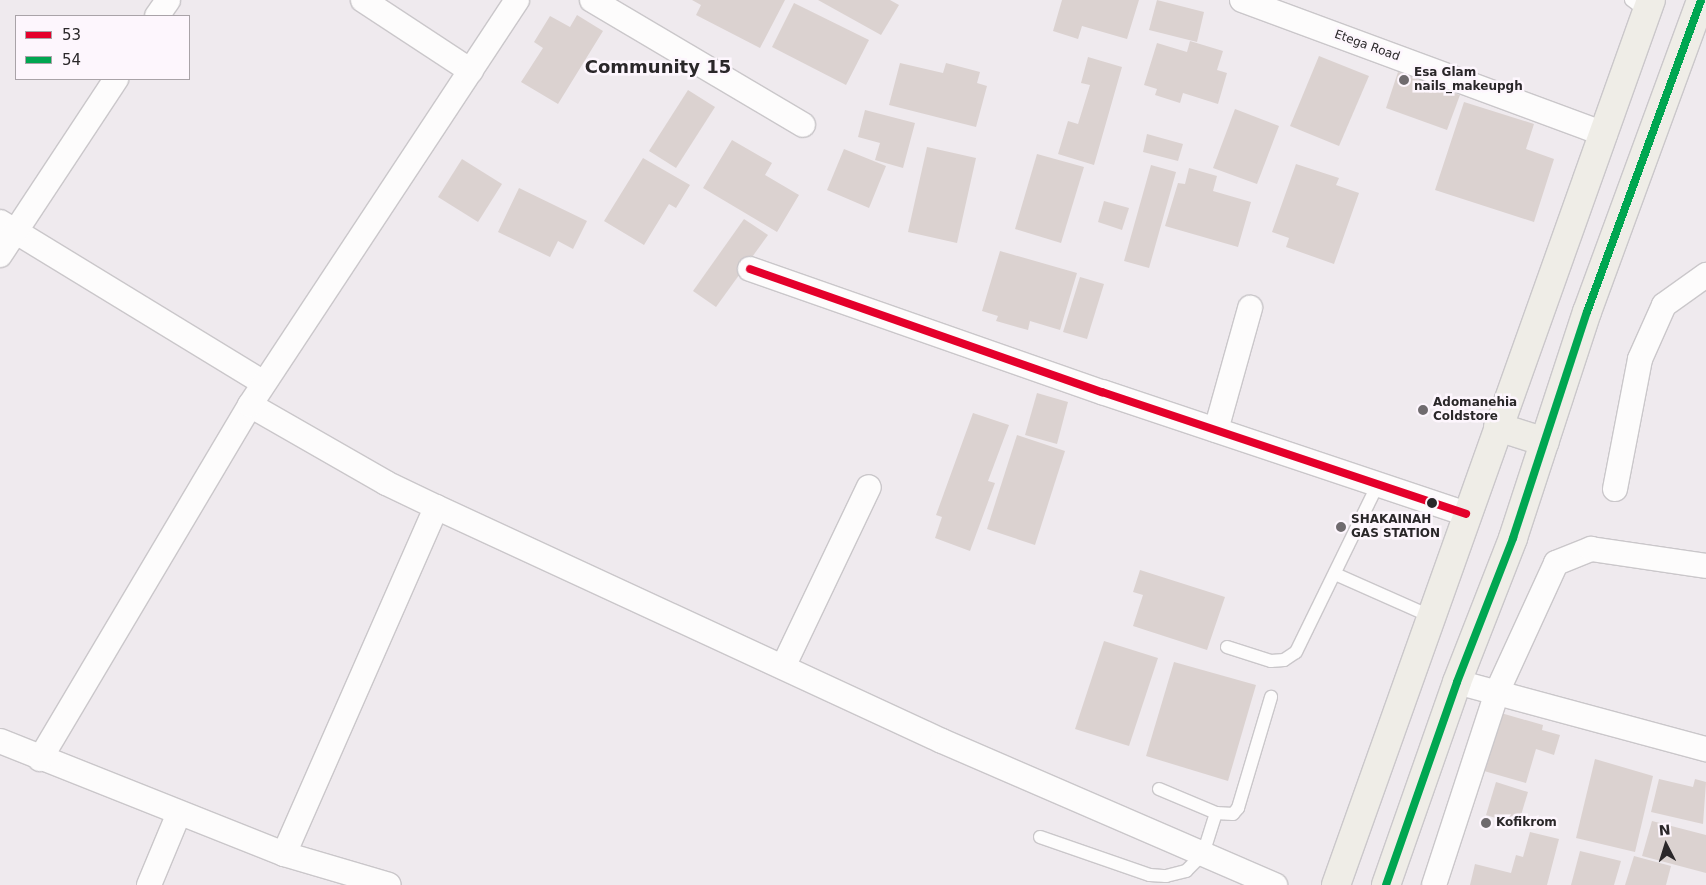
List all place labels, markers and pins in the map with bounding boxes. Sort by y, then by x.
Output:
place label: Esa Glam nails_makeupgh [1414,66,1523,94]
marker: Esa Glam nails_makeupgh [1398,74,1410,86]
place label: Adomanehia Coldstore [1433,396,1517,424]
marker: Adomanehia Coldstore [1417,404,1429,416]
unlabelled marker [1427,498,1437,508]
place label: SHAKAINAH GAS STATION [1351,513,1440,541]
marker: SHAKAINAH GAS STATION [1335,521,1347,533]
place label: Kofikrom [1496,816,1557,830]
marker: Kofikrom [1480,817,1492,829]

